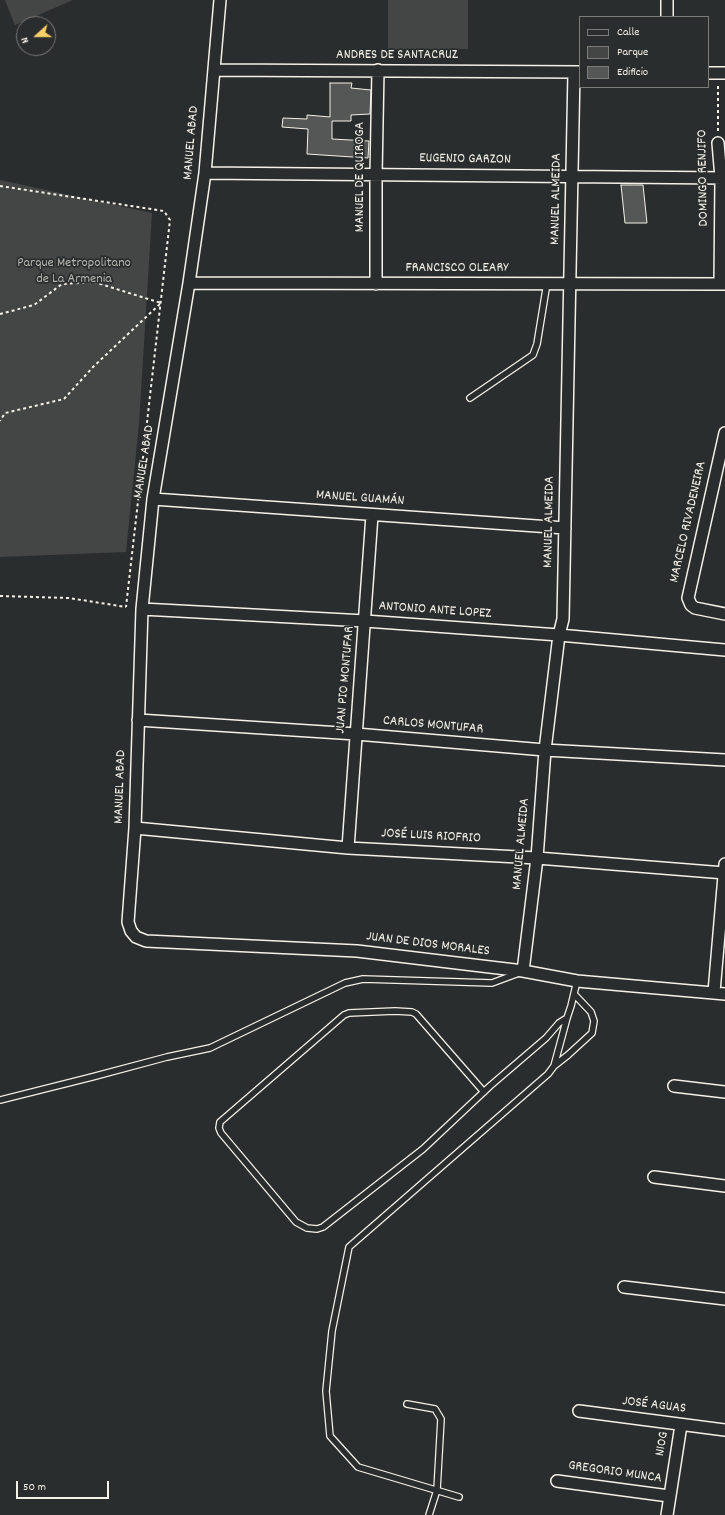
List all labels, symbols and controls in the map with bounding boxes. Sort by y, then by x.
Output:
north arrow [16,16,56,56]
legend [579,16,709,88]
text: Calle [617,24,640,41]
text: N [17,35,34,45]
text: Parque [617,44,648,61]
street label: ANDRES DE SANTACRUZ [336,48,458,64]
text: Edificio [617,64,648,81]
street label: MANUEL ABAD [180,105,204,181]
street label: MANUEL DE QUIROGA [353,122,369,232]
street label: DOMINGO RENJIFO [695,129,713,227]
street label: EUGENIO GARZON [419,151,511,169]
street label: MANUEL ALMEIDA [548,153,566,245]
park label: Parque Metropolitano de La Armenia [17,256,131,288]
street label: FRANCISCO OLEARY [406,261,508,277]
street label: MANUEL ABAD [131,424,159,500]
street label: MARCELO RIVADENEIRA [667,460,711,584]
street label: MANUEL ALMEIDA [541,476,559,568]
street label: MANUEL GUAMÁN [315,488,405,510]
street label: ANTONIO ANTE LOPEZ [378,599,492,623]
street label: JUAN PIO MONTUFAR [333,626,359,734]
street label: CARLOS MONTUFAR [382,713,484,739]
street label: MANUEL ABAD [111,750,131,824]
street label: MANUEL ALMEIDA [510,797,534,891]
street label: JOSÉ LUIS RIOFRIO [381,826,481,848]
street label: JUAN DE DIOS MORALES [365,929,491,961]
street label: JOSÉ AGUAS [621,1394,687,1418]
street label: N10G [653,1430,673,1458]
street label: GREGORIO MUNCA [567,1458,663,1488]
scale bar [18,1473,111,1499]
text: 50 m [23,1479,46,1496]

